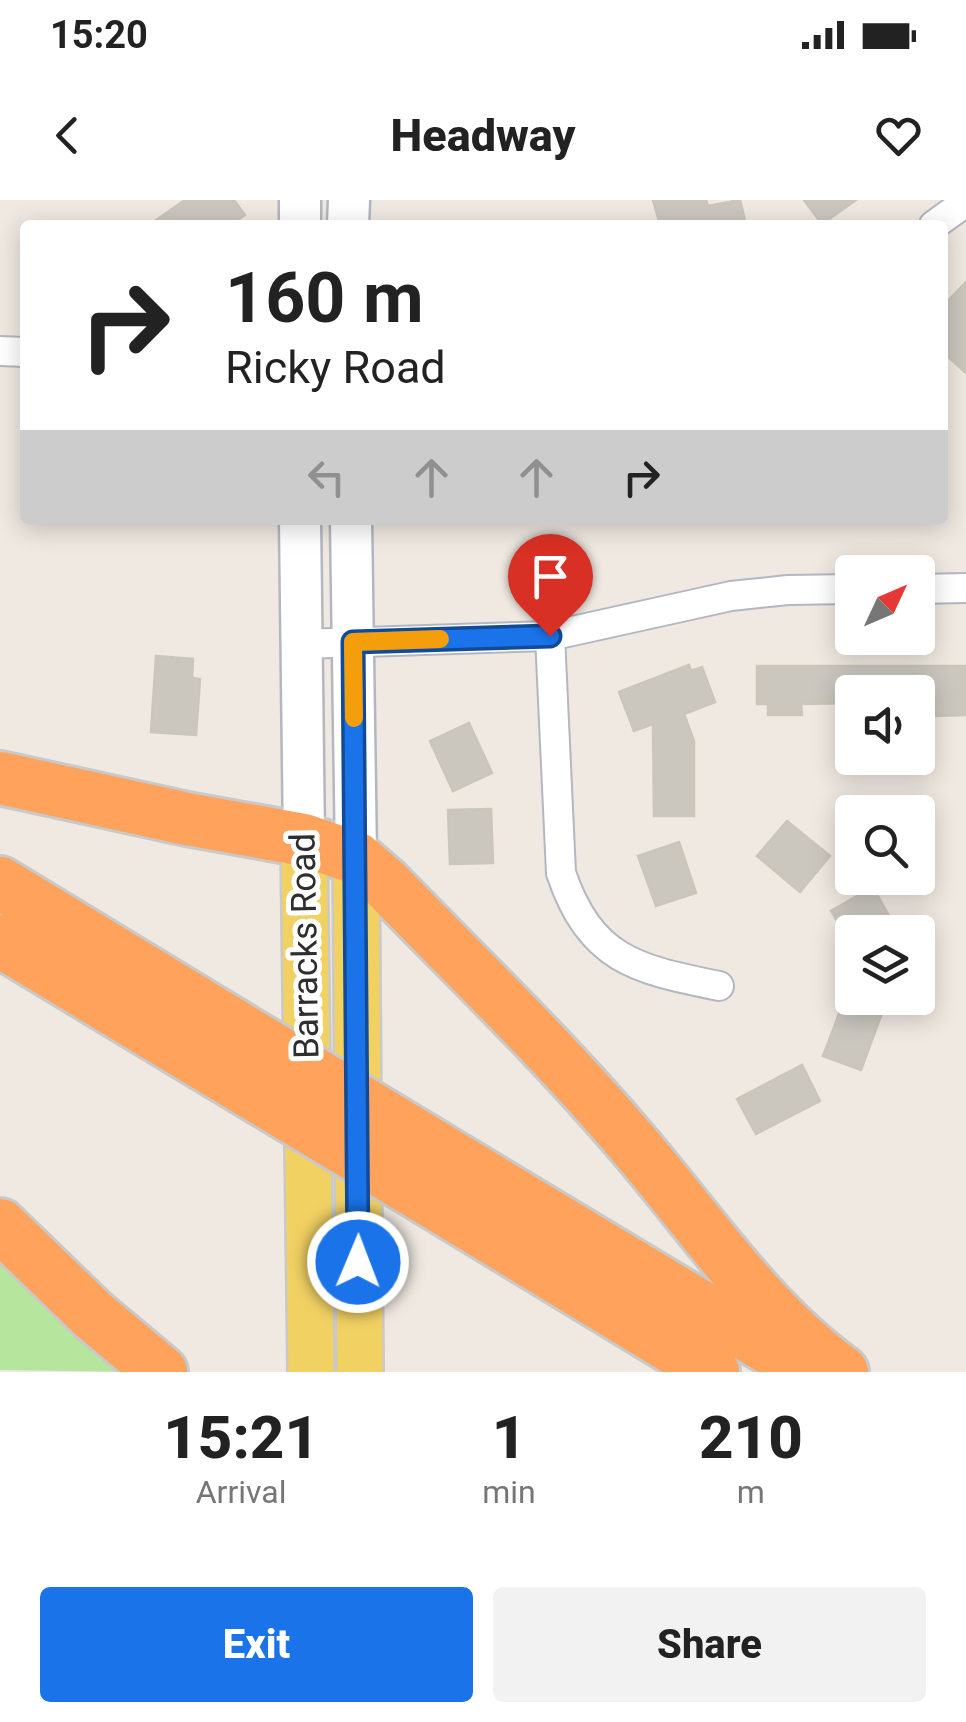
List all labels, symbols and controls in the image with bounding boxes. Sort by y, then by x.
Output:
text: 15:20 [50,13,148,57]
icon: back [40,108,95,163]
icon: heart [871,108,926,163]
text: Headway [391,109,575,162]
text: 160 m [225,257,424,339]
icon: right [60,260,190,390]
text: Ricky Road [225,341,446,394]
icon: left [299,450,354,505]
icon: ahead [404,450,459,505]
icon: ahead [509,450,564,505]
icon: right [614,450,669,505]
pin [508,534,593,637]
icon: arrive [523,549,578,604]
north arrow [835,555,935,655]
map controls [835,555,935,1015]
button: sound [835,675,935,775]
button: search [835,795,935,895]
street label: Barracks Road [283,833,327,1059]
button: layers [835,915,935,1015]
position arrow [306,1210,410,1314]
text: 15:21 [163,1402,319,1473]
text: 1 [492,1402,526,1473]
text: 210 [699,1402,803,1473]
text: Arrival [196,1473,287,1511]
text: min [482,1473,536,1511]
text: m [737,1473,765,1511]
button: Exit [40,1587,473,1702]
button: Share [493,1587,926,1702]

